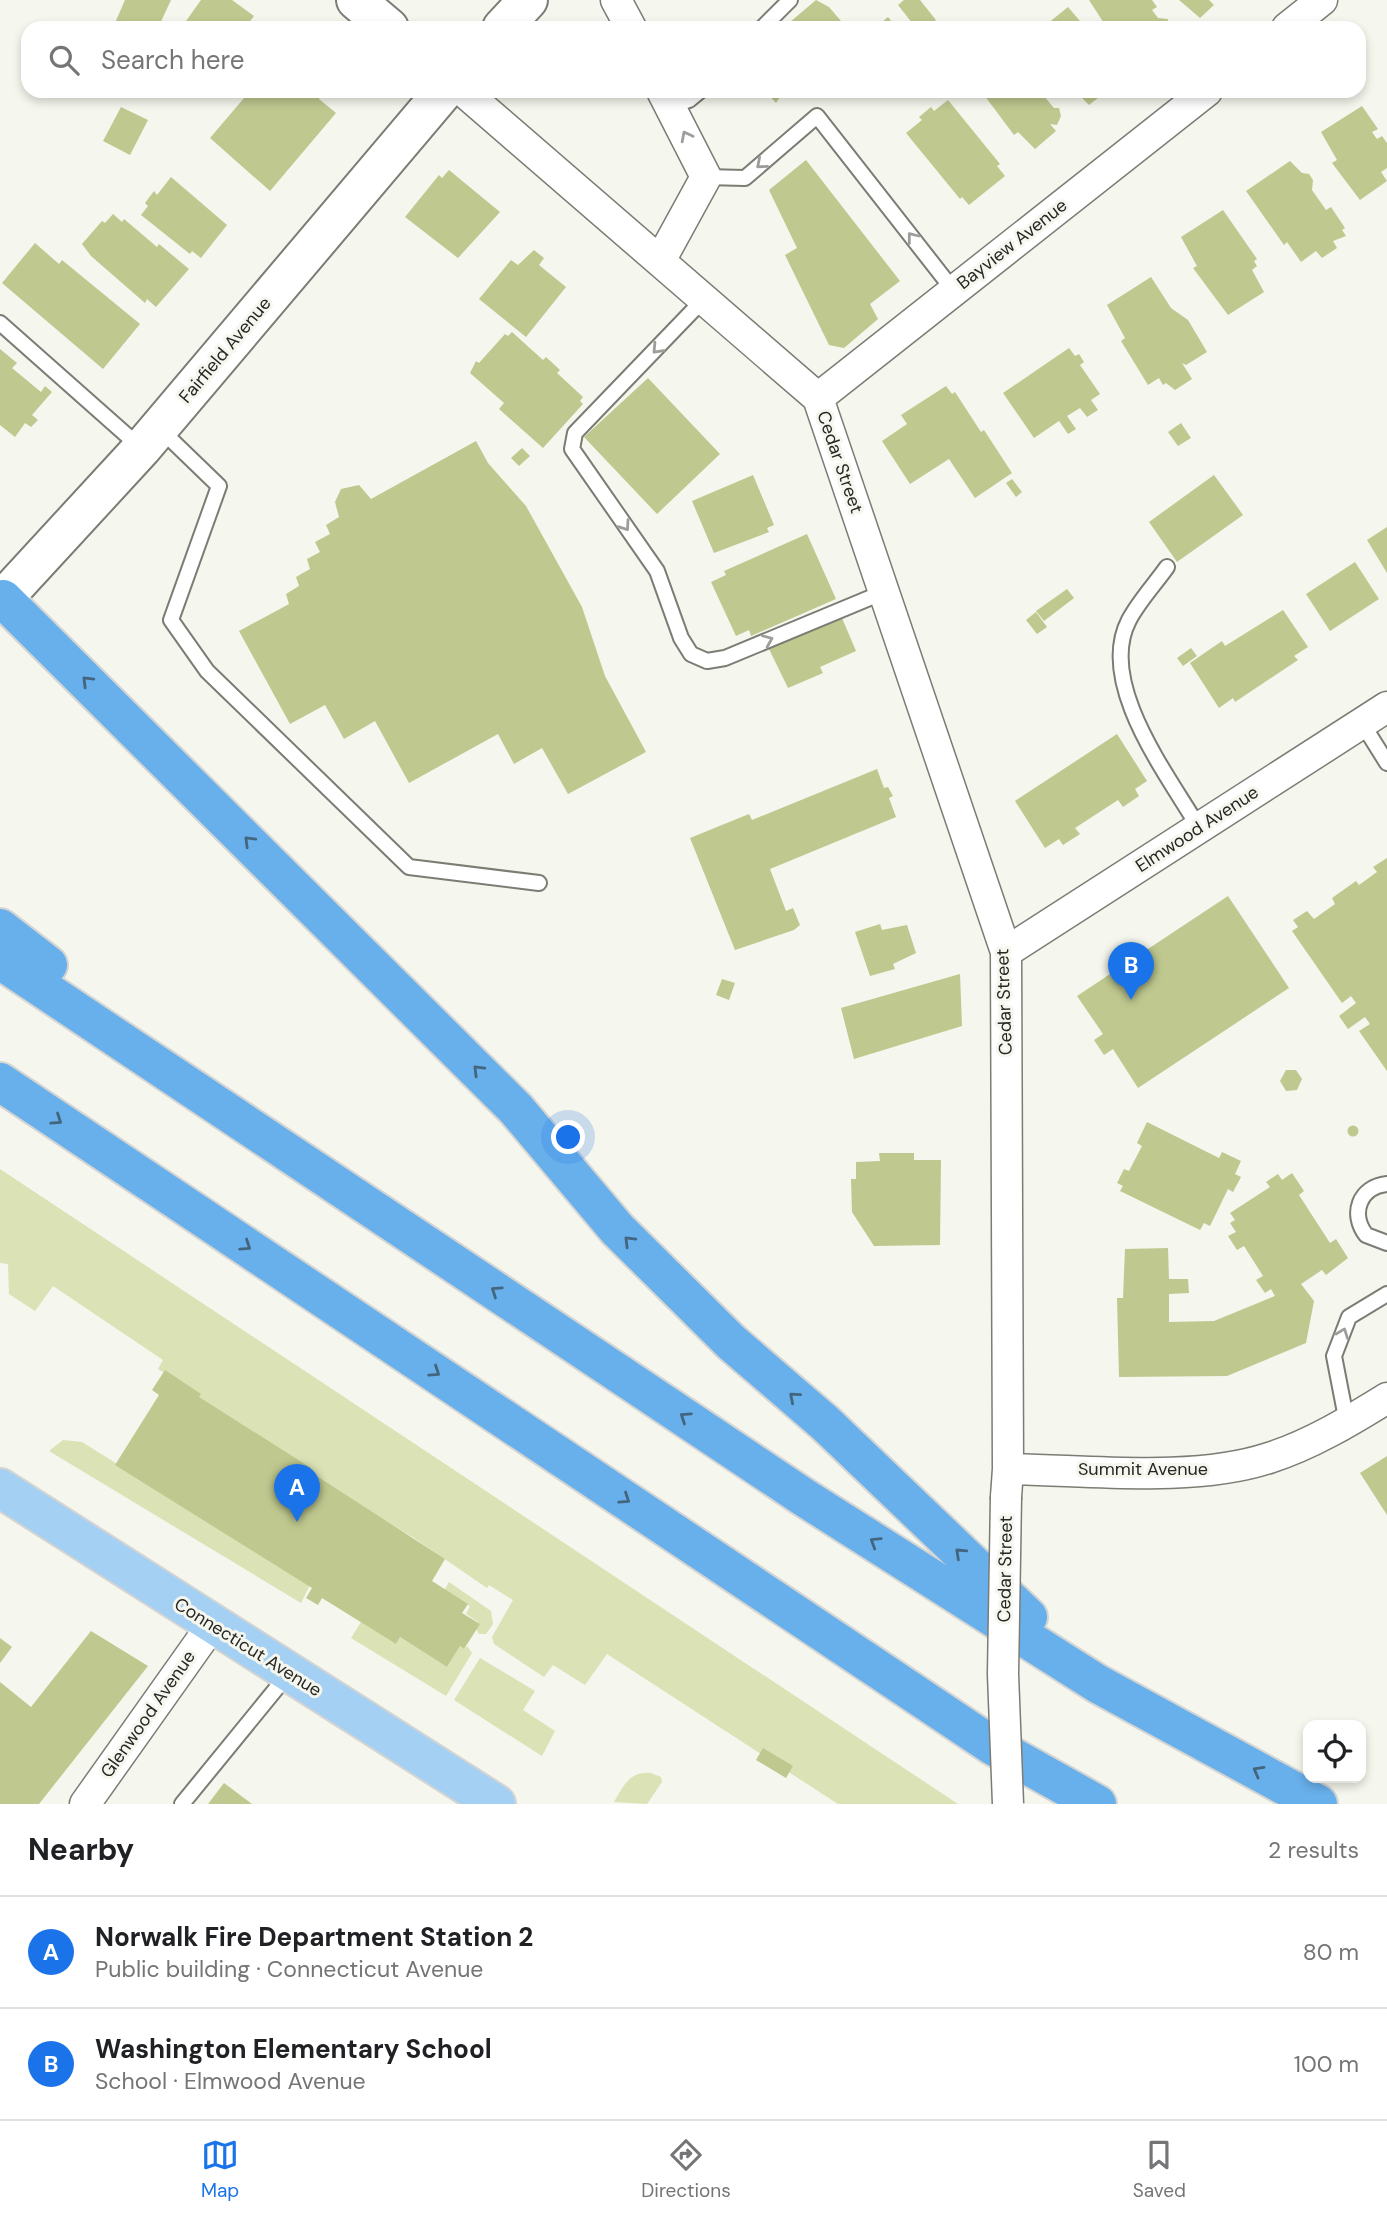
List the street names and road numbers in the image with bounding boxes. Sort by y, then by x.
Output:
street label: Bayview Avenue [952,193,1072,295]
street label: Fairfield Avenue [174,292,276,408]
street label: Cedar Street [811,408,869,516]
street label: Elmwood Avenue [1131,780,1263,878]
street label: Cedar Street [990,948,1018,1056]
street label: Summit Avenue [1078,1457,1208,1481]
street label: Cedar Street [992,1515,1018,1623]
street label: Connecticut Avenue [170,1592,326,1702]
street label: Glenwood Avenue [95,1646,201,1782]

